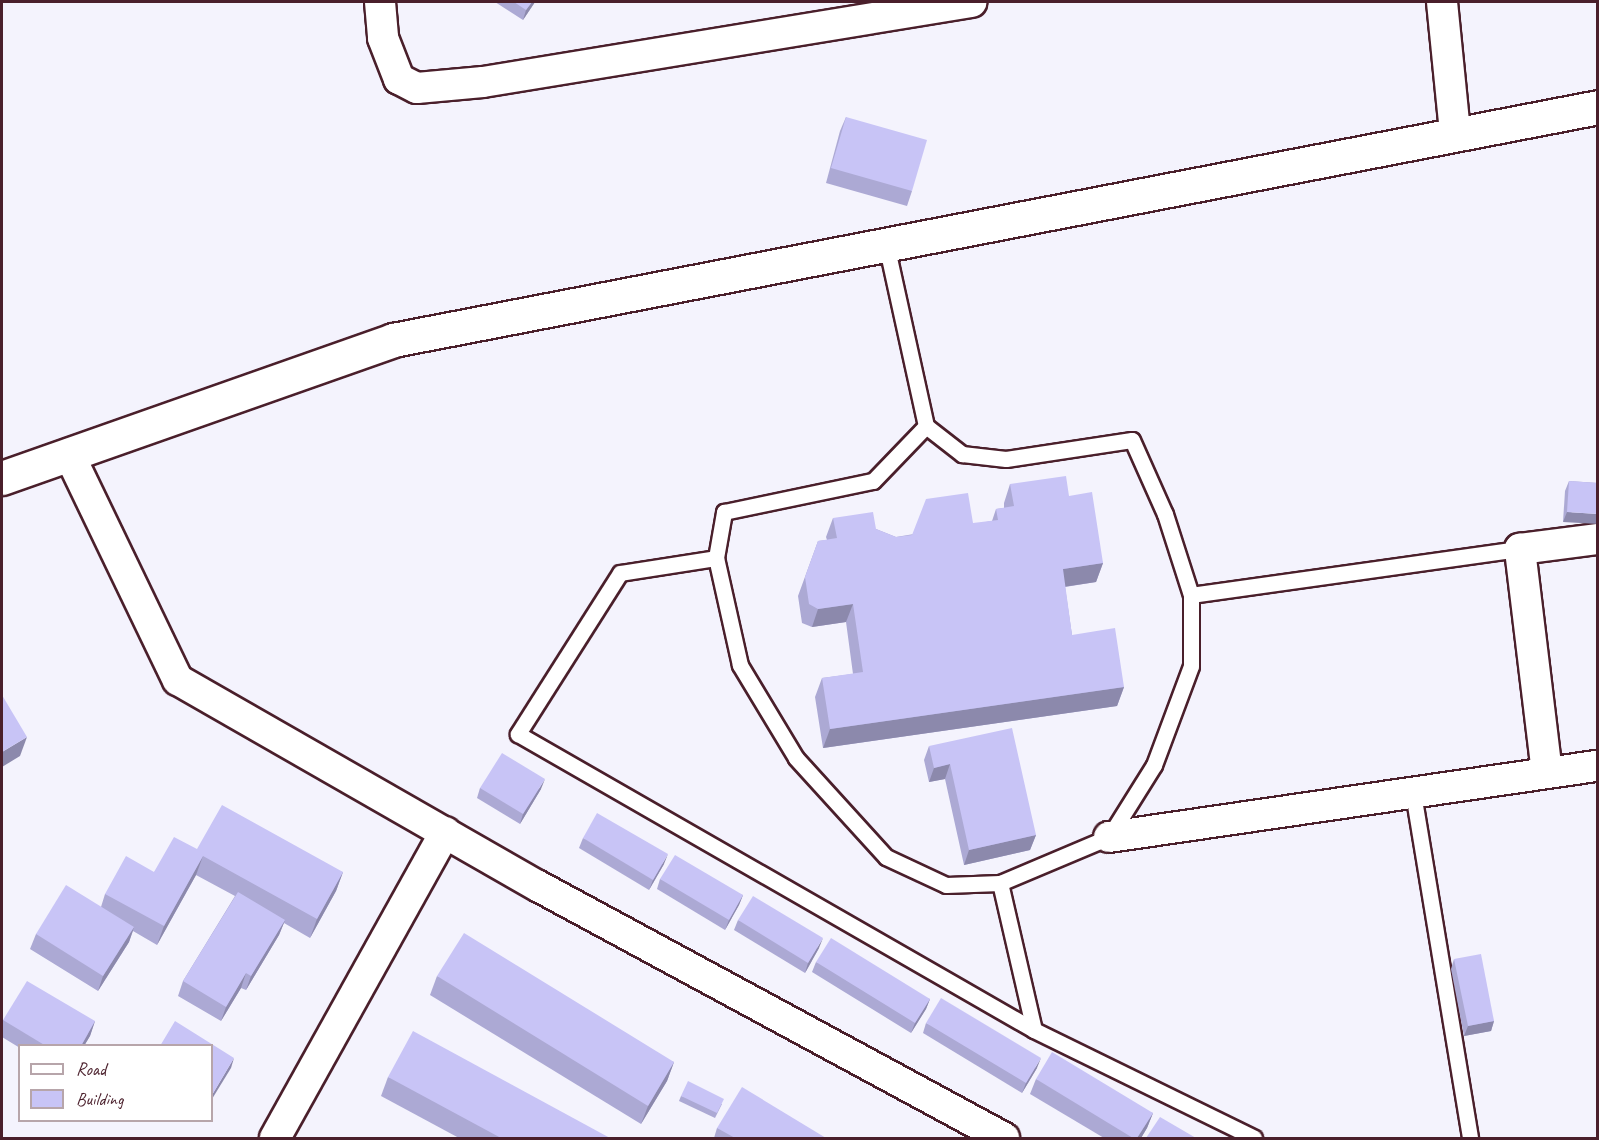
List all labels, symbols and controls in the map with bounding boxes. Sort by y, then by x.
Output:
legend [18,1044,213,1122]
text: Road [76,1058,106,1080]
text: Building [76,1088,123,1110]

